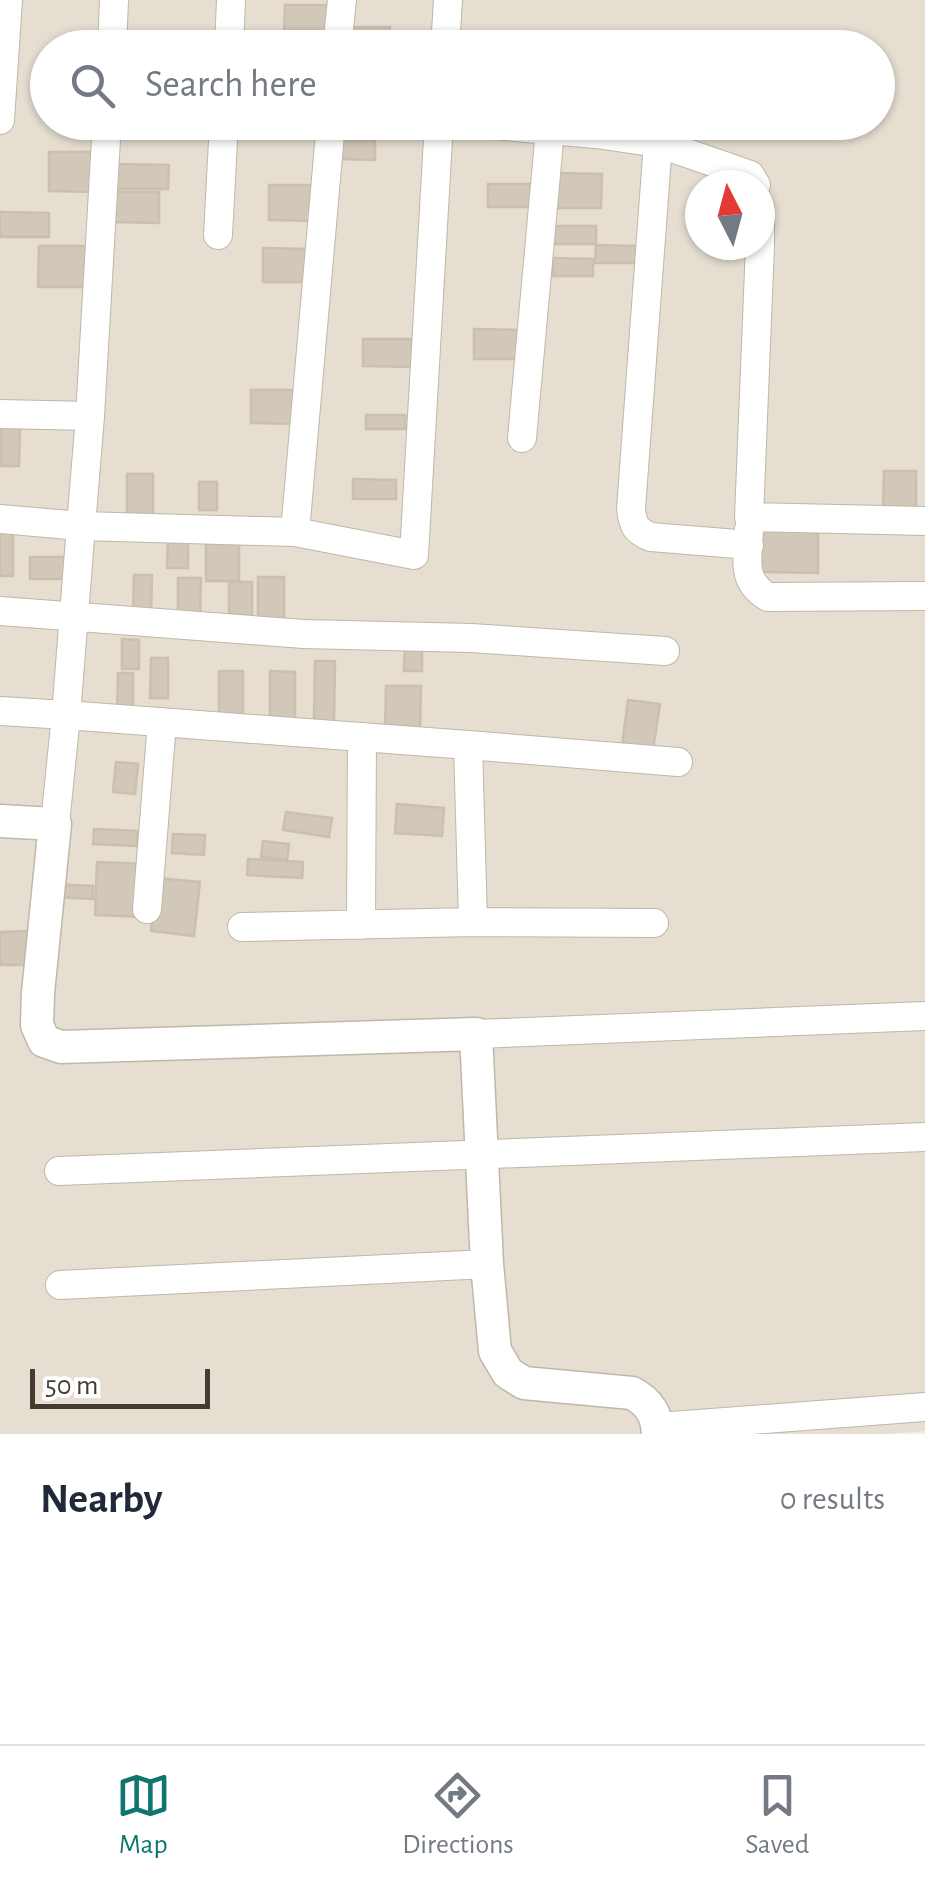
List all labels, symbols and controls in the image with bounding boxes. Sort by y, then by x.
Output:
search box [30,30,895,140]
icon: search [65,58,120,113]
text: Search here [145,66,317,104]
north arrow [685,170,775,260]
scale bar [30,1364,210,1408]
text: 50 m [45,1372,99,1400]
text: Nearby [40,1478,163,1520]
text: 0 results [780,1483,885,1515]
tab: Map [116,1768,171,1862]
tab: Directions [402,1768,514,1862]
tab: Saved [745,1768,809,1862]

